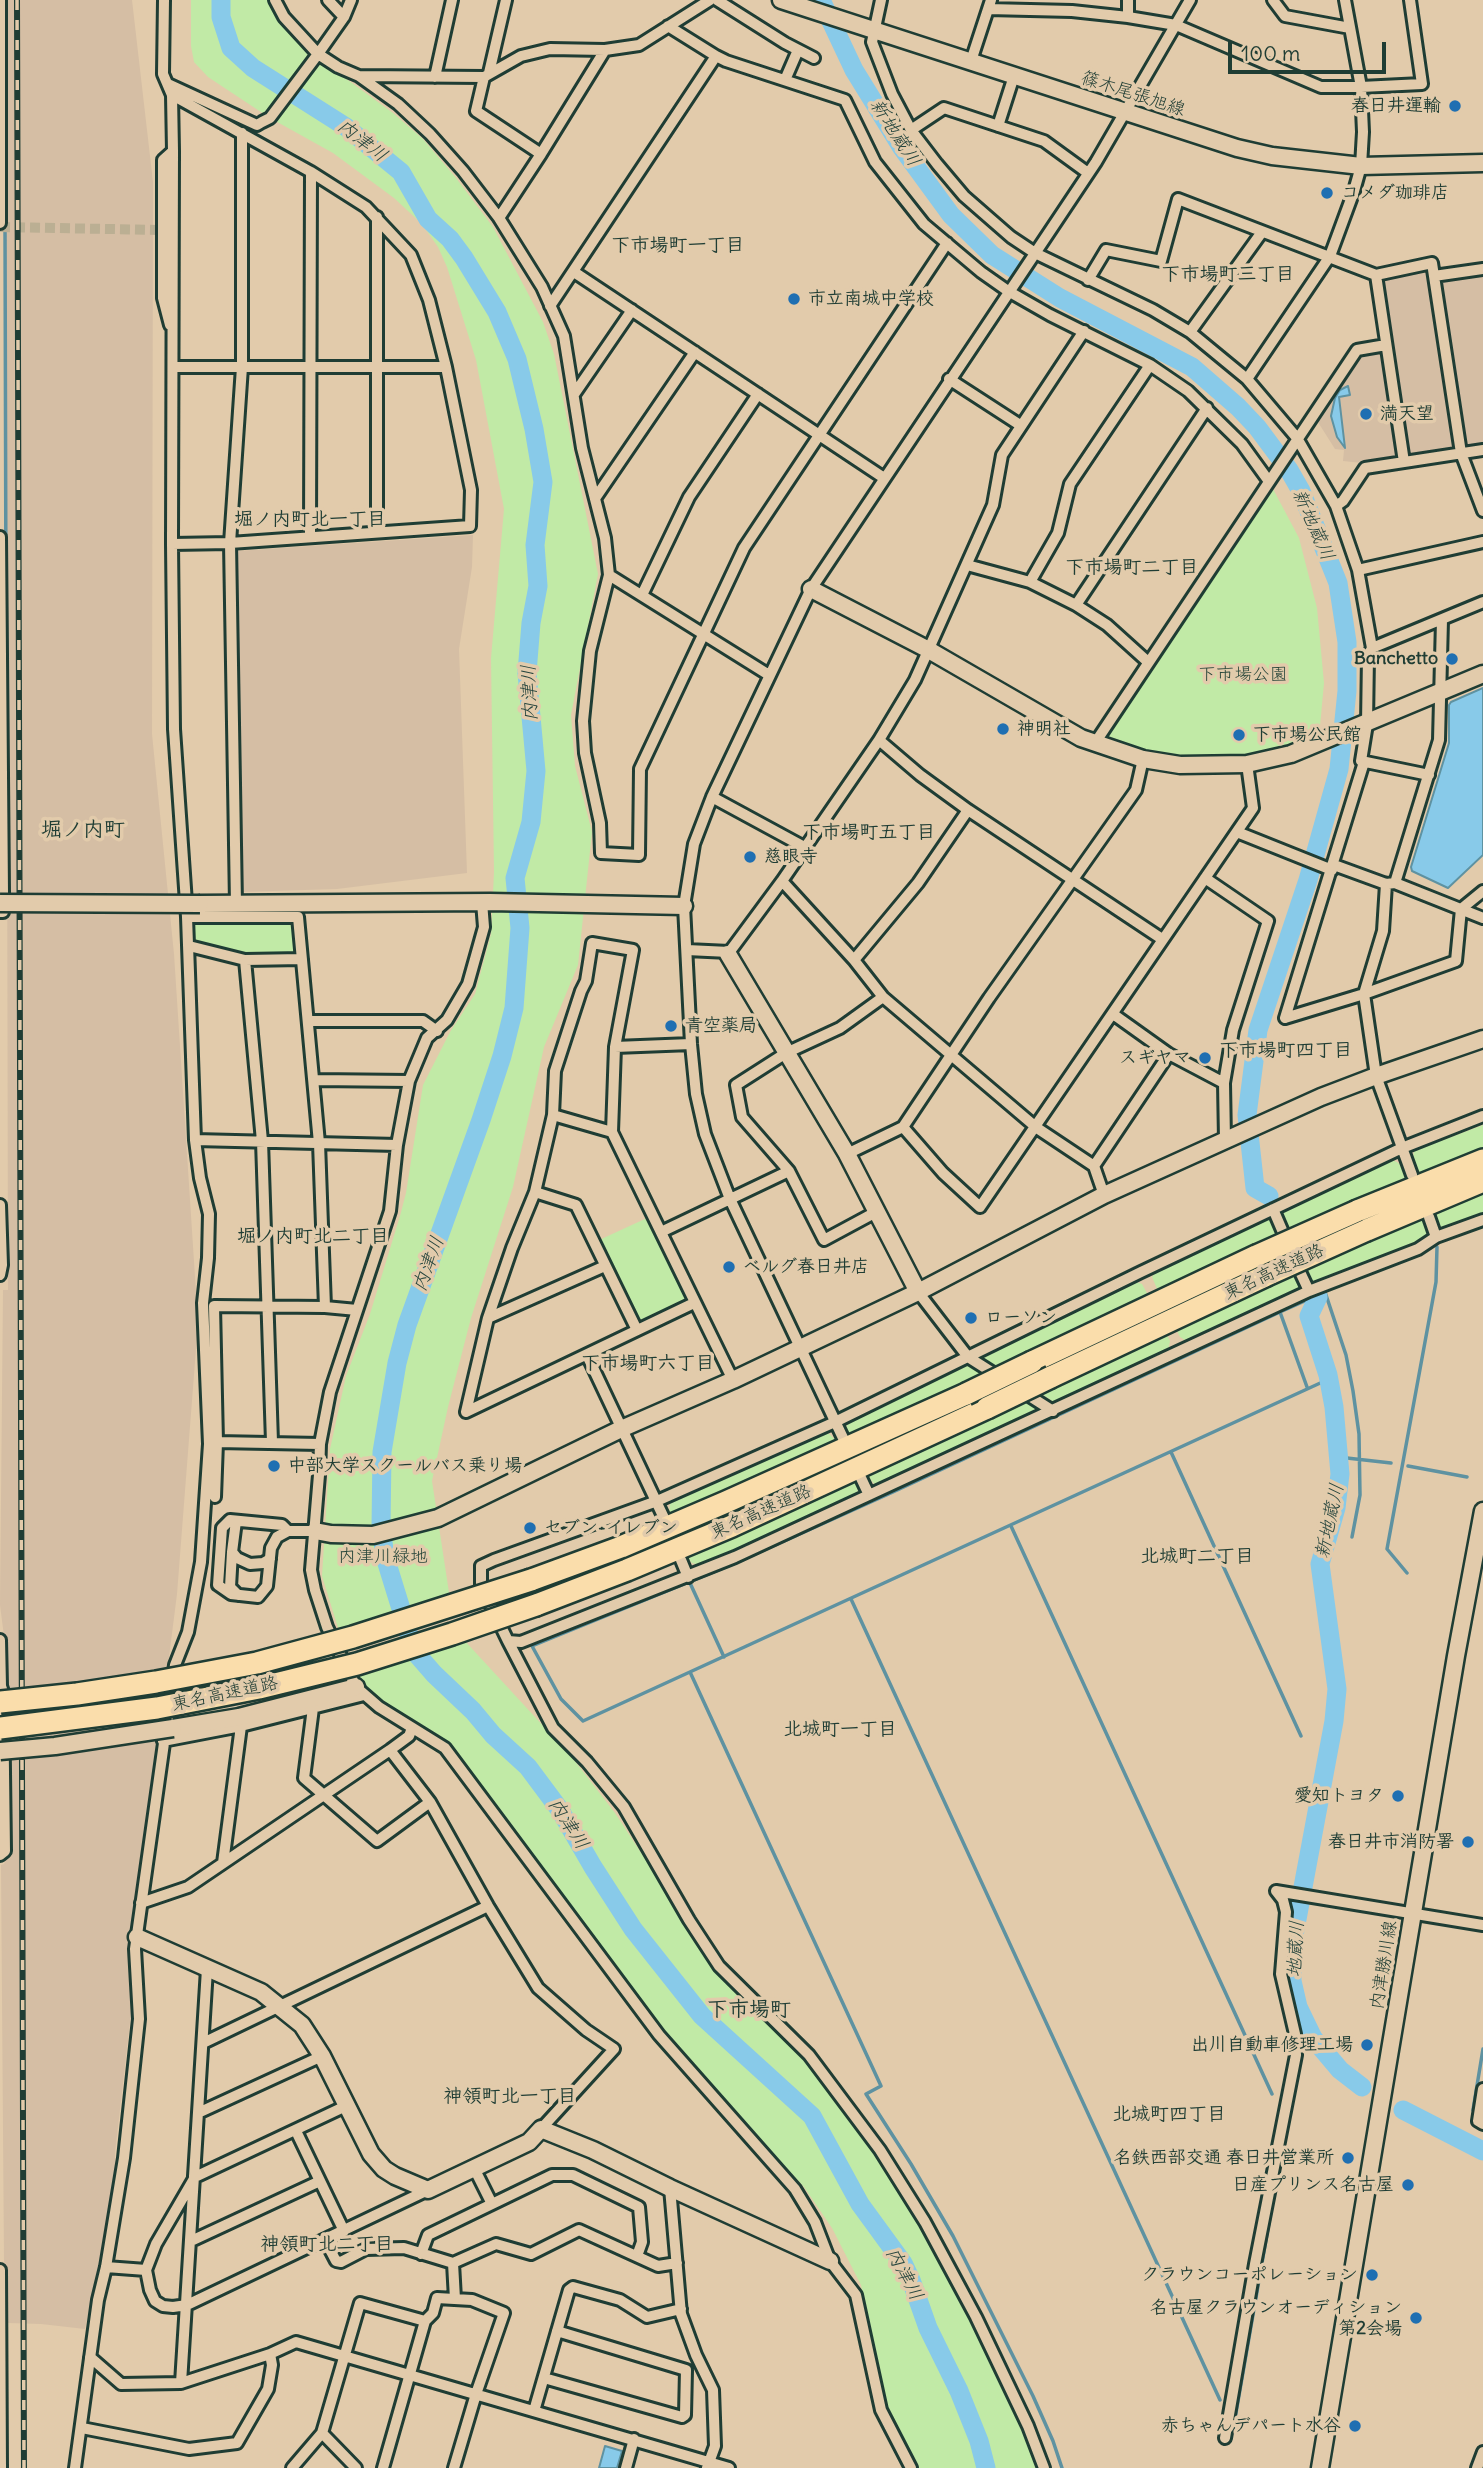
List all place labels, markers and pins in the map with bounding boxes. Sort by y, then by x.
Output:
place label: 春日井運輸 [1351,95,1441,117]
marker: 春日井運輸 [1447,98,1463,114]
place label: コメダ珈琲店 [1341,182,1449,204]
marker: コメダ珈琲店 [1319,185,1335,201]
place label: 市立南城中学校 [808,288,934,310]
marker: 市立南城中学校 [786,291,802,307]
place label: 満天望 [1380,403,1434,425]
marker: 満天望 [1358,406,1374,422]
place label: Banchetto [1354,648,1438,670]
marker: Banchetto [1444,651,1460,667]
place label: 神明社 [1017,718,1071,740]
marker: 神明社 [995,721,1011,737]
place label: 下市場公民館 [1253,724,1361,746]
marker: 下市場公民館 [1231,727,1247,743]
place label: 慈眼寺 [764,846,818,868]
marker: 慈眼寺 [742,849,758,865]
place label: 青空薬局 [685,1015,757,1037]
marker: 青空薬局 [663,1018,679,1034]
place label: スギヤマ [1119,1047,1191,1069]
marker: スギヤマ [1197,1050,1213,1066]
place label: ベルグ春日井店 [743,1256,869,1278]
marker: ベルグ春日井店 [721,1259,737,1275]
place label: ローソン [985,1307,1057,1329]
marker: ローソン [963,1310,979,1326]
place label: 中部大学スクールバス乗り場 [288,1455,522,1477]
marker: 中部大学スクールバス乗り場 [266,1458,282,1474]
place label: セブン-イレブン [544,1517,678,1539]
marker: セブン-イレブン [522,1520,538,1536]
place label: 愛知トヨタ [1294,1785,1384,1807]
marker: 愛知トヨタ [1390,1788,1406,1804]
place label: 春日井市消防署 [1328,1831,1454,1853]
marker: 春日井市消防署 [1460,1834,1476,1850]
place label: 出川自動車修理工場 [1191,2034,1353,2056]
marker: 出川自動車修理工場 [1359,2037,1375,2053]
place label: 名鉄西部交通 春日井営業所 [1114,2147,1334,2169]
marker: 名鉄西部交通 春日井営業所 [1340,2150,1356,2166]
place label: 日産プリンス名古屋 [1232,2174,1394,2196]
marker: 日産プリンス名古屋 [1400,2177,1416,2193]
place label: クラウンコーポレーション [1141,2264,1358,2286]
marker: クラウンコーポレーション [1364,2267,1380,2283]
place label: 名古屋クラウンオーディション 第2会場 [1150,2297,1402,2340]
marker: 名古屋クラウンオーディション 第2会場 [1408,2310,1424,2326]
place label: 赤ちゃんデパート水谷 [1161,2415,1341,2437]
marker: 赤ちゃんデパート水谷 [1347,2418,1363,2434]

